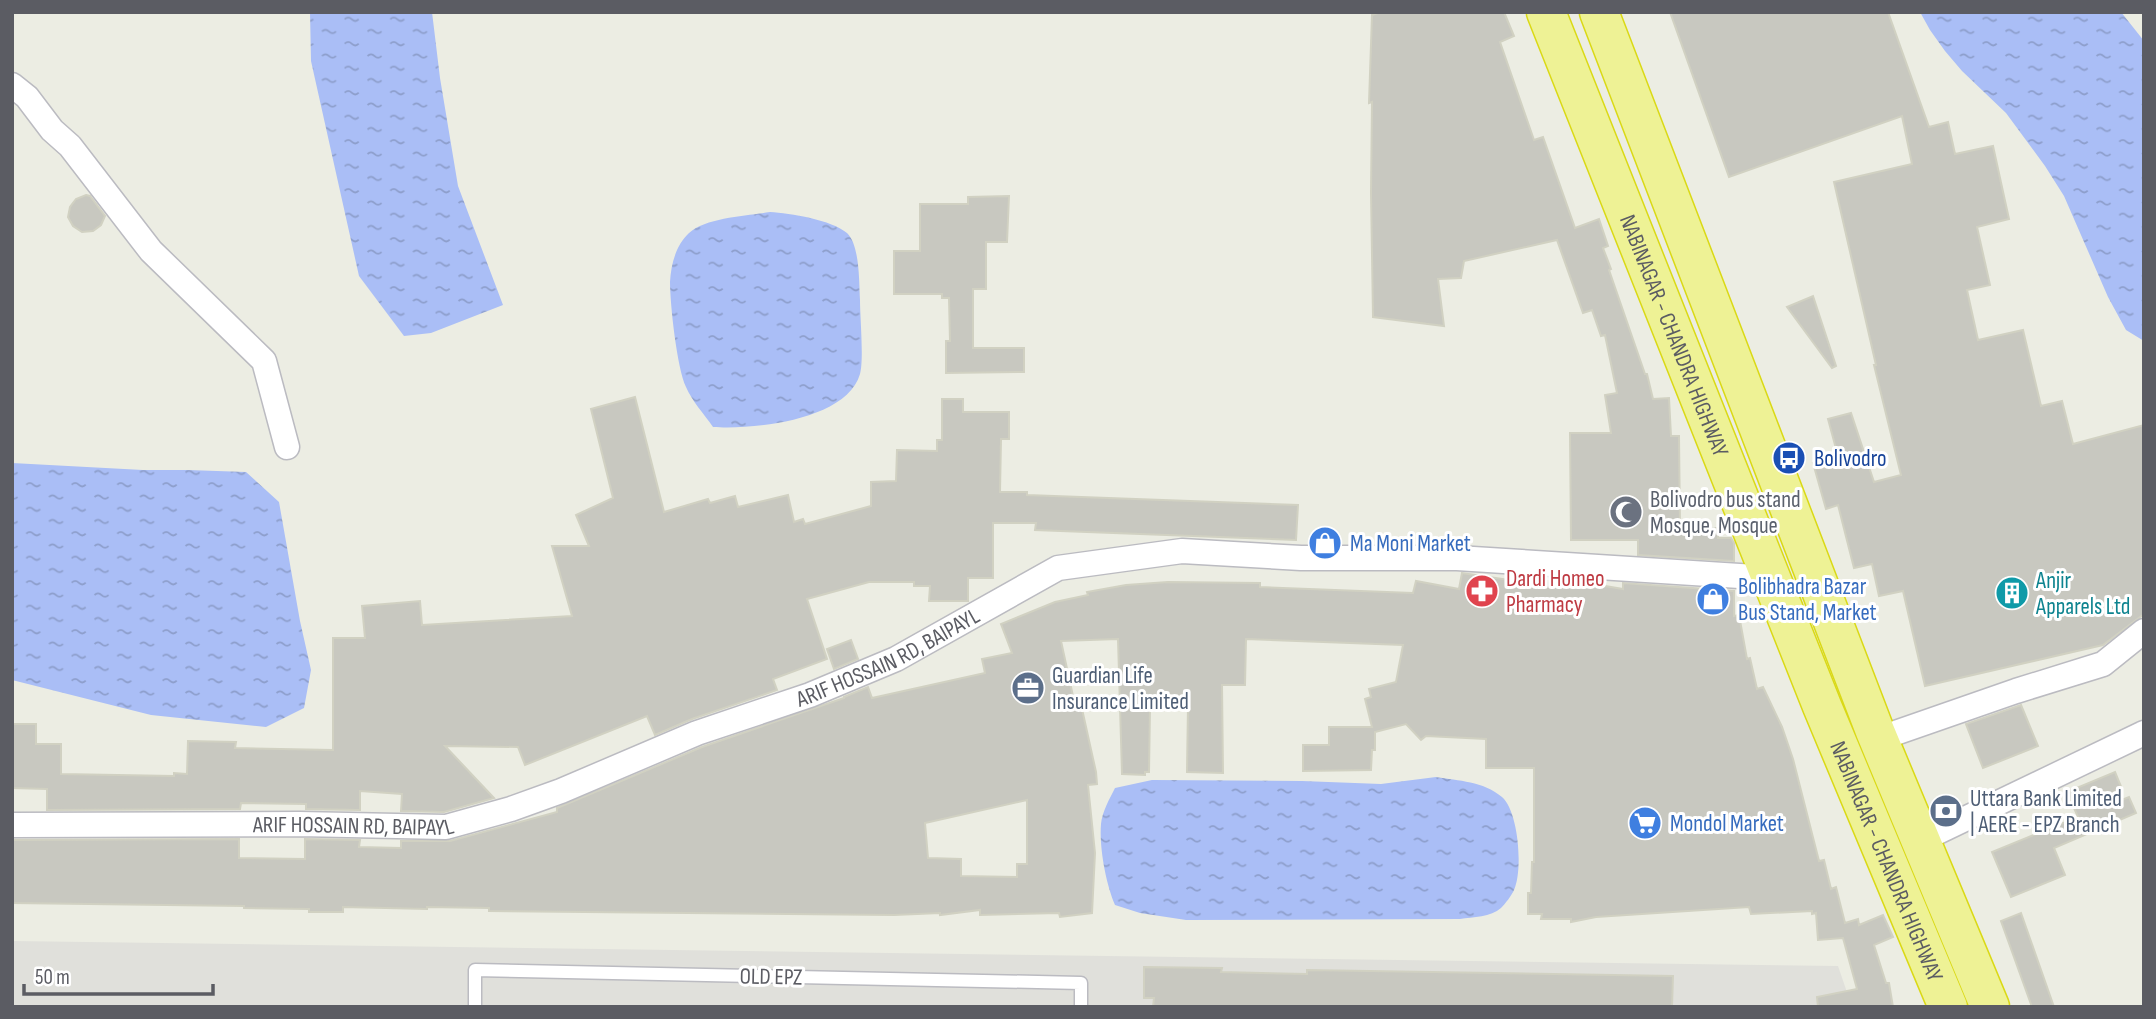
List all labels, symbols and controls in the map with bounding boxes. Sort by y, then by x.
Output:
street label: NABINAGAR - CHANDRA HIGHWAY [1613,211,1734,461]
bus stop icon: Bolivodro [1770,439,1808,477]
place label: Bolivodro [1814,445,1886,473]
place label: Bolivodro bus stand Mosque, Mosque [1650,486,1801,540]
mosque icon: Bolivodro bus stand Mosque, Mosque [1607,493,1645,531]
shop icon: Ma Moni Market [1306,524,1344,562]
place label: Ma Moni Market [1350,530,1471,558]
place label: Dardi Homeo Pharmacy [1506,565,1605,619]
place label: Anjir Apparels Ltd [2035,567,2130,621]
pharmacy icon: Dardi Homeo Pharmacy [1463,572,1501,610]
place label: Bolibhadra Bazar Bus Stand, Market [1738,573,1877,627]
building icon: Anjir Apparels Ltd [1993,574,2031,612]
shop icon: Bolibhadra Bazar Bus Stand, Market [1694,580,1732,618]
street label: ARIF HOSSAIN RD, BAIPAYL [792,602,985,714]
place label: Guardian Life Insurance Limited [1052,662,1189,716]
office icon: Guardian Life Insurance Limited [1009,669,1047,707]
street label: NABINAGAR - CHANDRA HIGHWAY [1823,737,1949,986]
place label: Uttara Bank Limited | AERE - EPZ Branch [1970,785,2122,839]
bank icon: Uttara Bank Limited | AERE - EPZ Branch [1927,792,1965,830]
supermarket icon: Mondol Market [1626,804,1664,842]
place label: Mondol Market [1670,810,1784,838]
street label: ARIF HOSSAIN RD, BAIPAYL [252,811,457,842]
scale bar [24,953,214,997]
street label: OLD EPZ [739,962,803,992]
text: 50 m [35,965,70,990]

